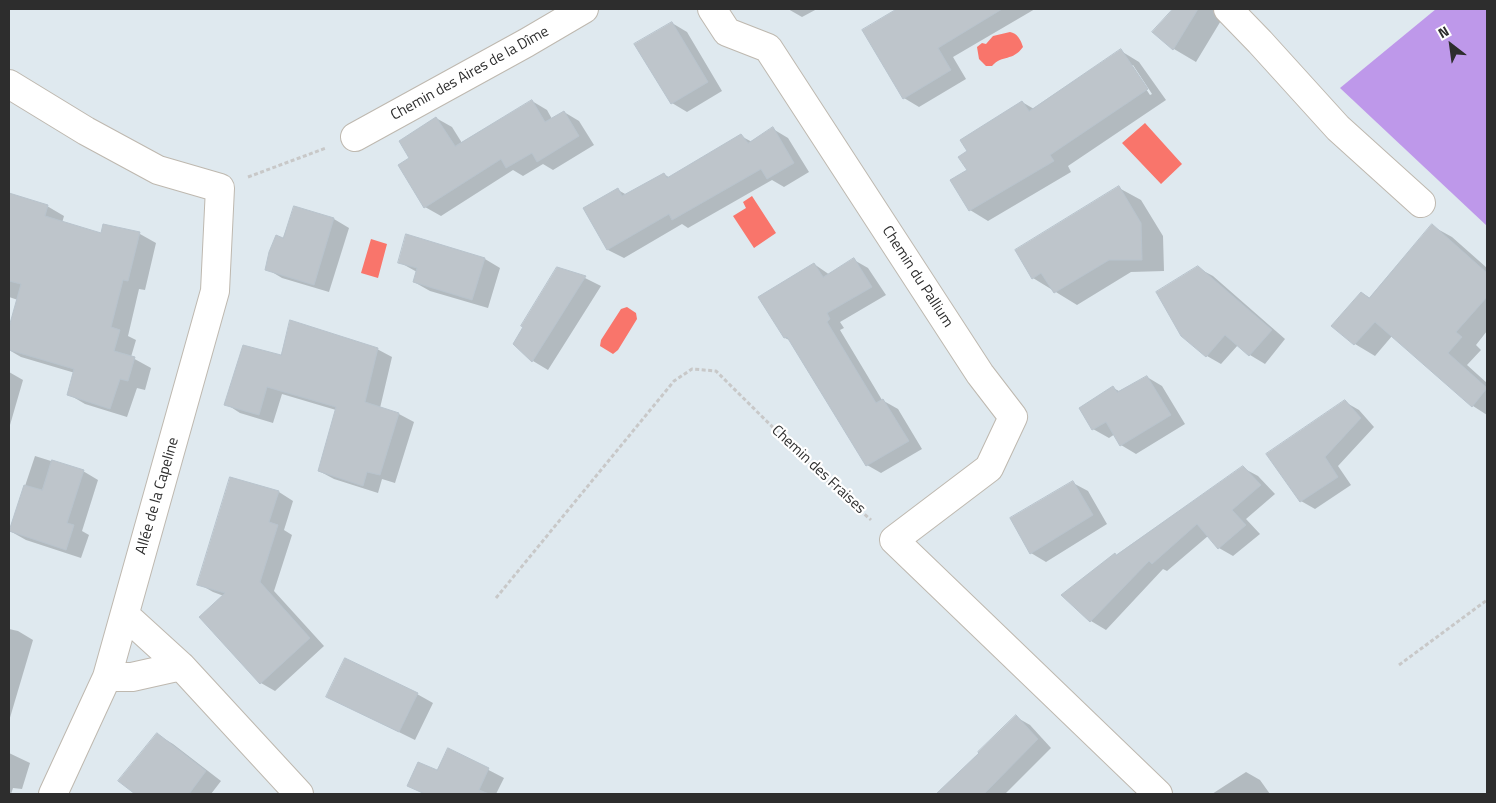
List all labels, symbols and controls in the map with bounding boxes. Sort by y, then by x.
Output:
north arrow [1426,20,1476,70]
text: N [1434,20,1453,43]
street label: Chemin des Aires de la Dîme [388,23,552,125]
street label: Chemin du Pallium [878,223,956,331]
street label: Chemin des Fraises [767,422,869,518]
street label: Allée de la Capeline [133,435,183,557]

